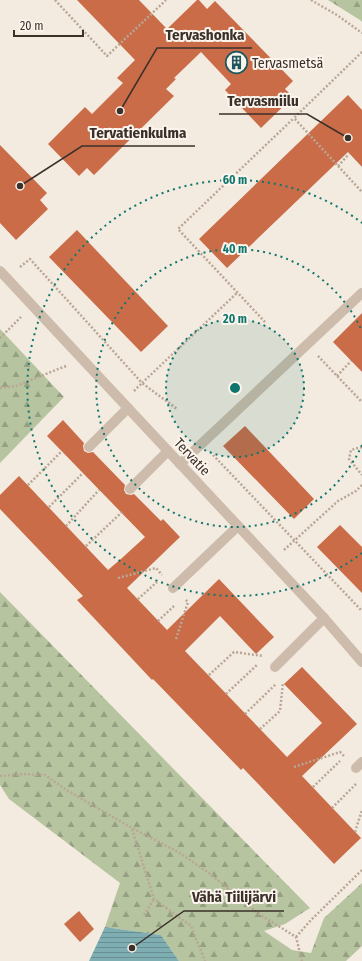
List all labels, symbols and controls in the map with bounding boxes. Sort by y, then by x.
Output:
scale bar [14,12,83,38]
text: 20 m [20,19,44,33]
callout: Tervashonka [157,21,252,48]
text: Tervashonka [166,26,245,44]
building icon: Tervasmetsä [223,50,249,76]
place label: Tervasmetsä [252,55,323,72]
callout: Tervasmiilu [219,87,307,114]
text: Tervasmiilu [227,92,299,110]
callout: Tervatienkulma [82,119,195,146]
text: Tervatienkulma [90,124,187,142]
text: 60 m [223,173,247,187]
text: 40 m [223,242,247,256]
text: 20 m [222,312,247,326]
centre of rings [228,381,242,395]
street label: Tervatie [170,435,214,479]
callout: Vähä Tiilijärvi [184,884,284,911]
text: Vähä Tiilijärvi [191,888,276,906]

